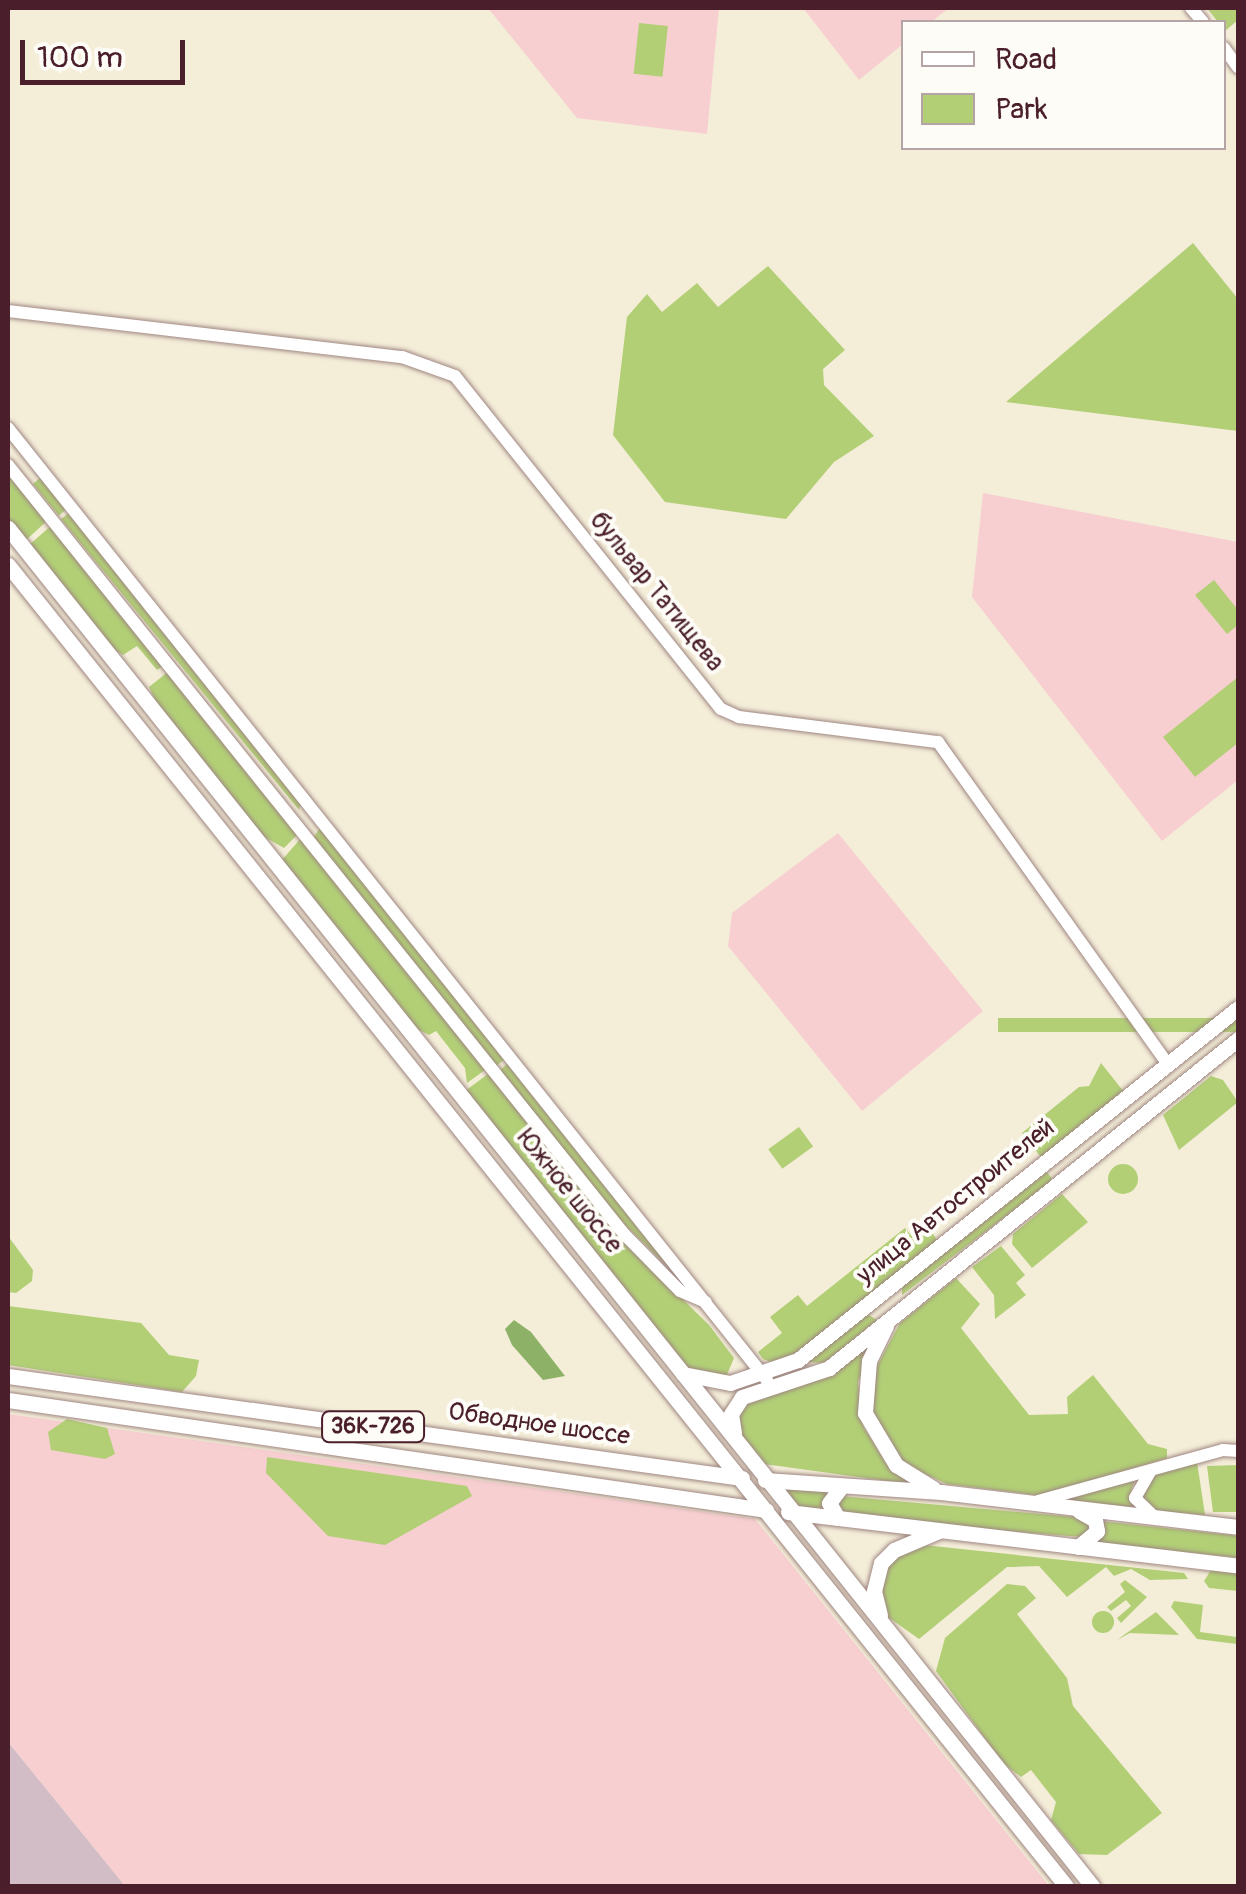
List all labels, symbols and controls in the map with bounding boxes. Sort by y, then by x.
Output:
scale bar [25,20,190,82]
legend [901,20,1226,150]
text: 100 m [37,39,123,76]
text: Road [995,41,1057,78]
text: Park [995,91,1048,128]
street label: бульвар Татищева [583,506,729,678]
street label: улица Автостроителей [851,1113,1061,1291]
street label: Южное шоссе [510,1124,628,1260]
street label: Обводное шоссе [446,1397,632,1453]
road number: 36К-726 [320,1410,426,1444]

